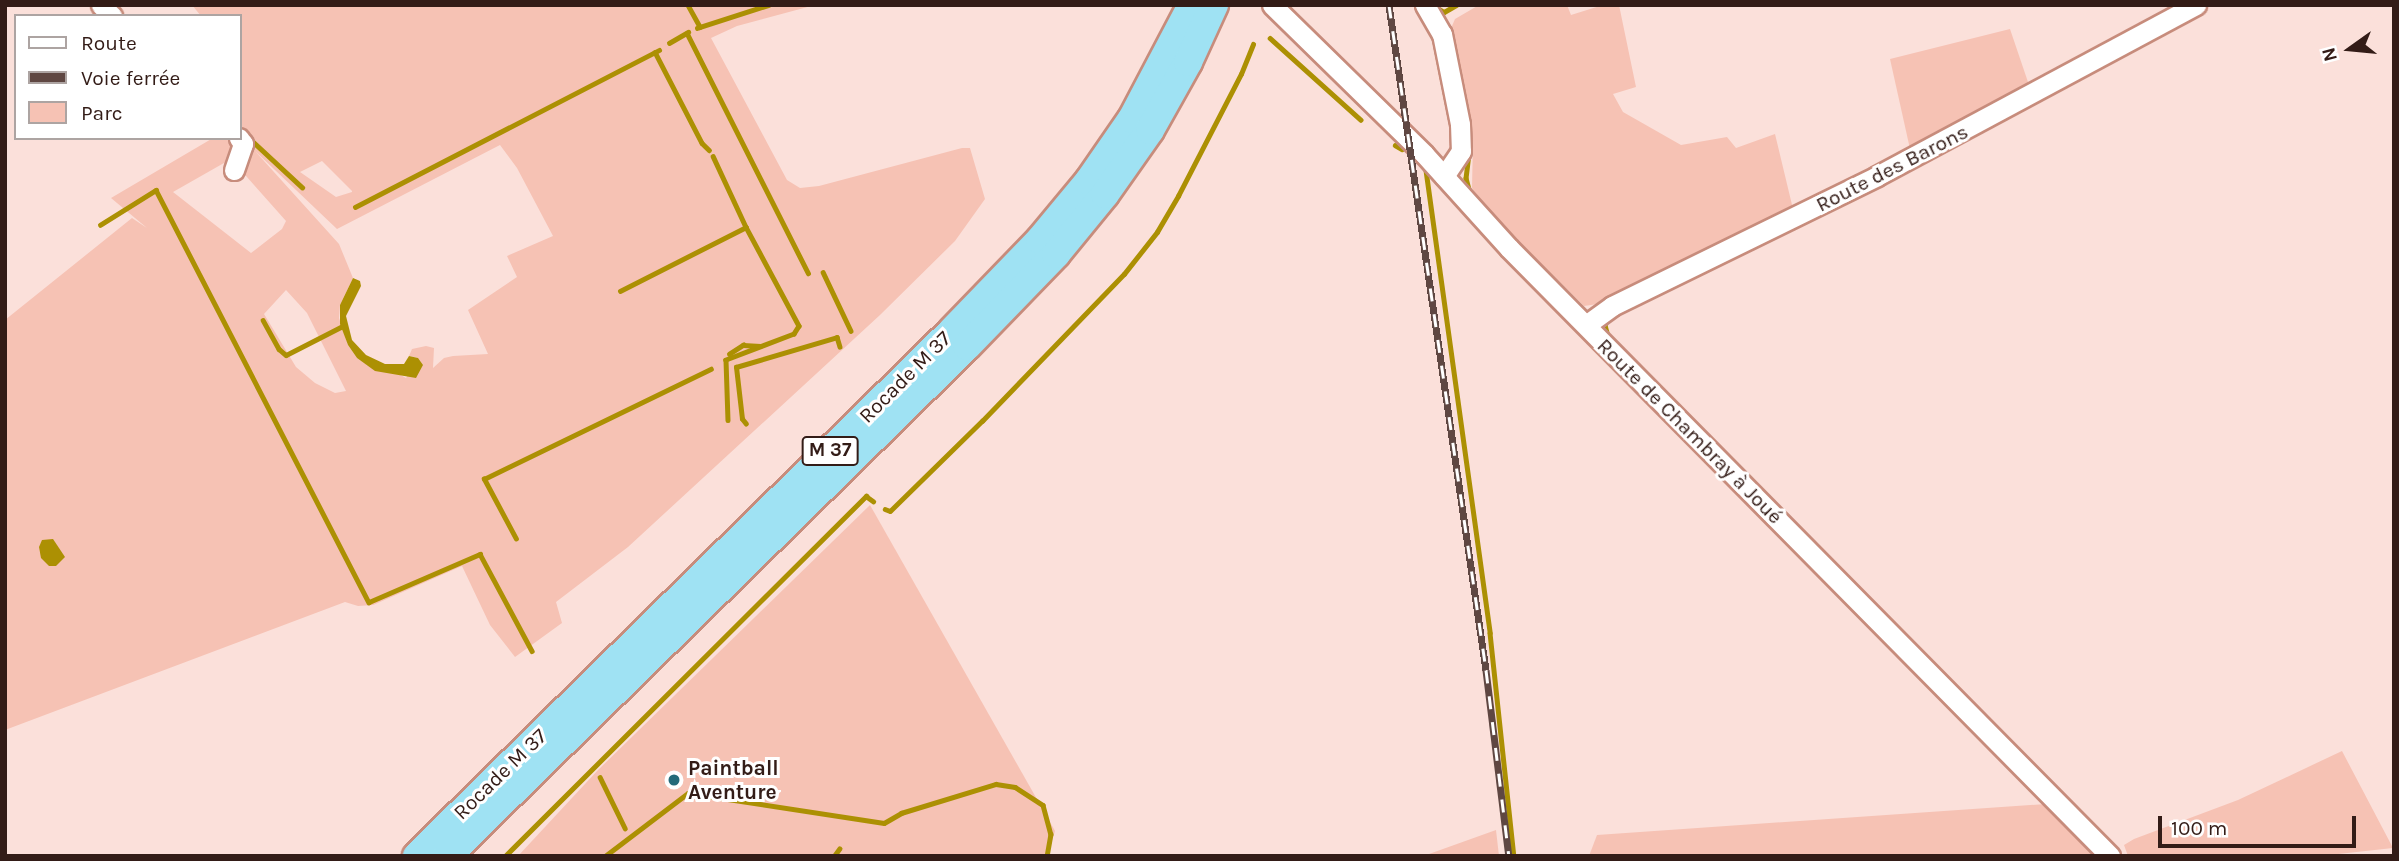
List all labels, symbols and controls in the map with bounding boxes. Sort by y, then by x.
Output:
legend [14,14,242,140]
north arrow [2315,14,2385,84]
text: Route [81,31,137,55]
text: N [2317,45,2342,64]
text: Voie ferrée [81,66,180,90]
text: Parc [81,101,123,125]
street label: Route des Barons [1812,119,1972,217]
street label: Rocade M 37 [854,326,956,428]
street label: Route de Chambray à Joué [1592,333,1788,529]
road number: M 37 [800,436,860,466]
street label: Rocade M 37 [448,723,552,825]
place label: Paintball Aventure [688,755,779,805]
marker: Paintball Aventure [666,772,682,788]
scale bar [2161,802,2359,846]
text: 100 m [2171,816,2228,840]

